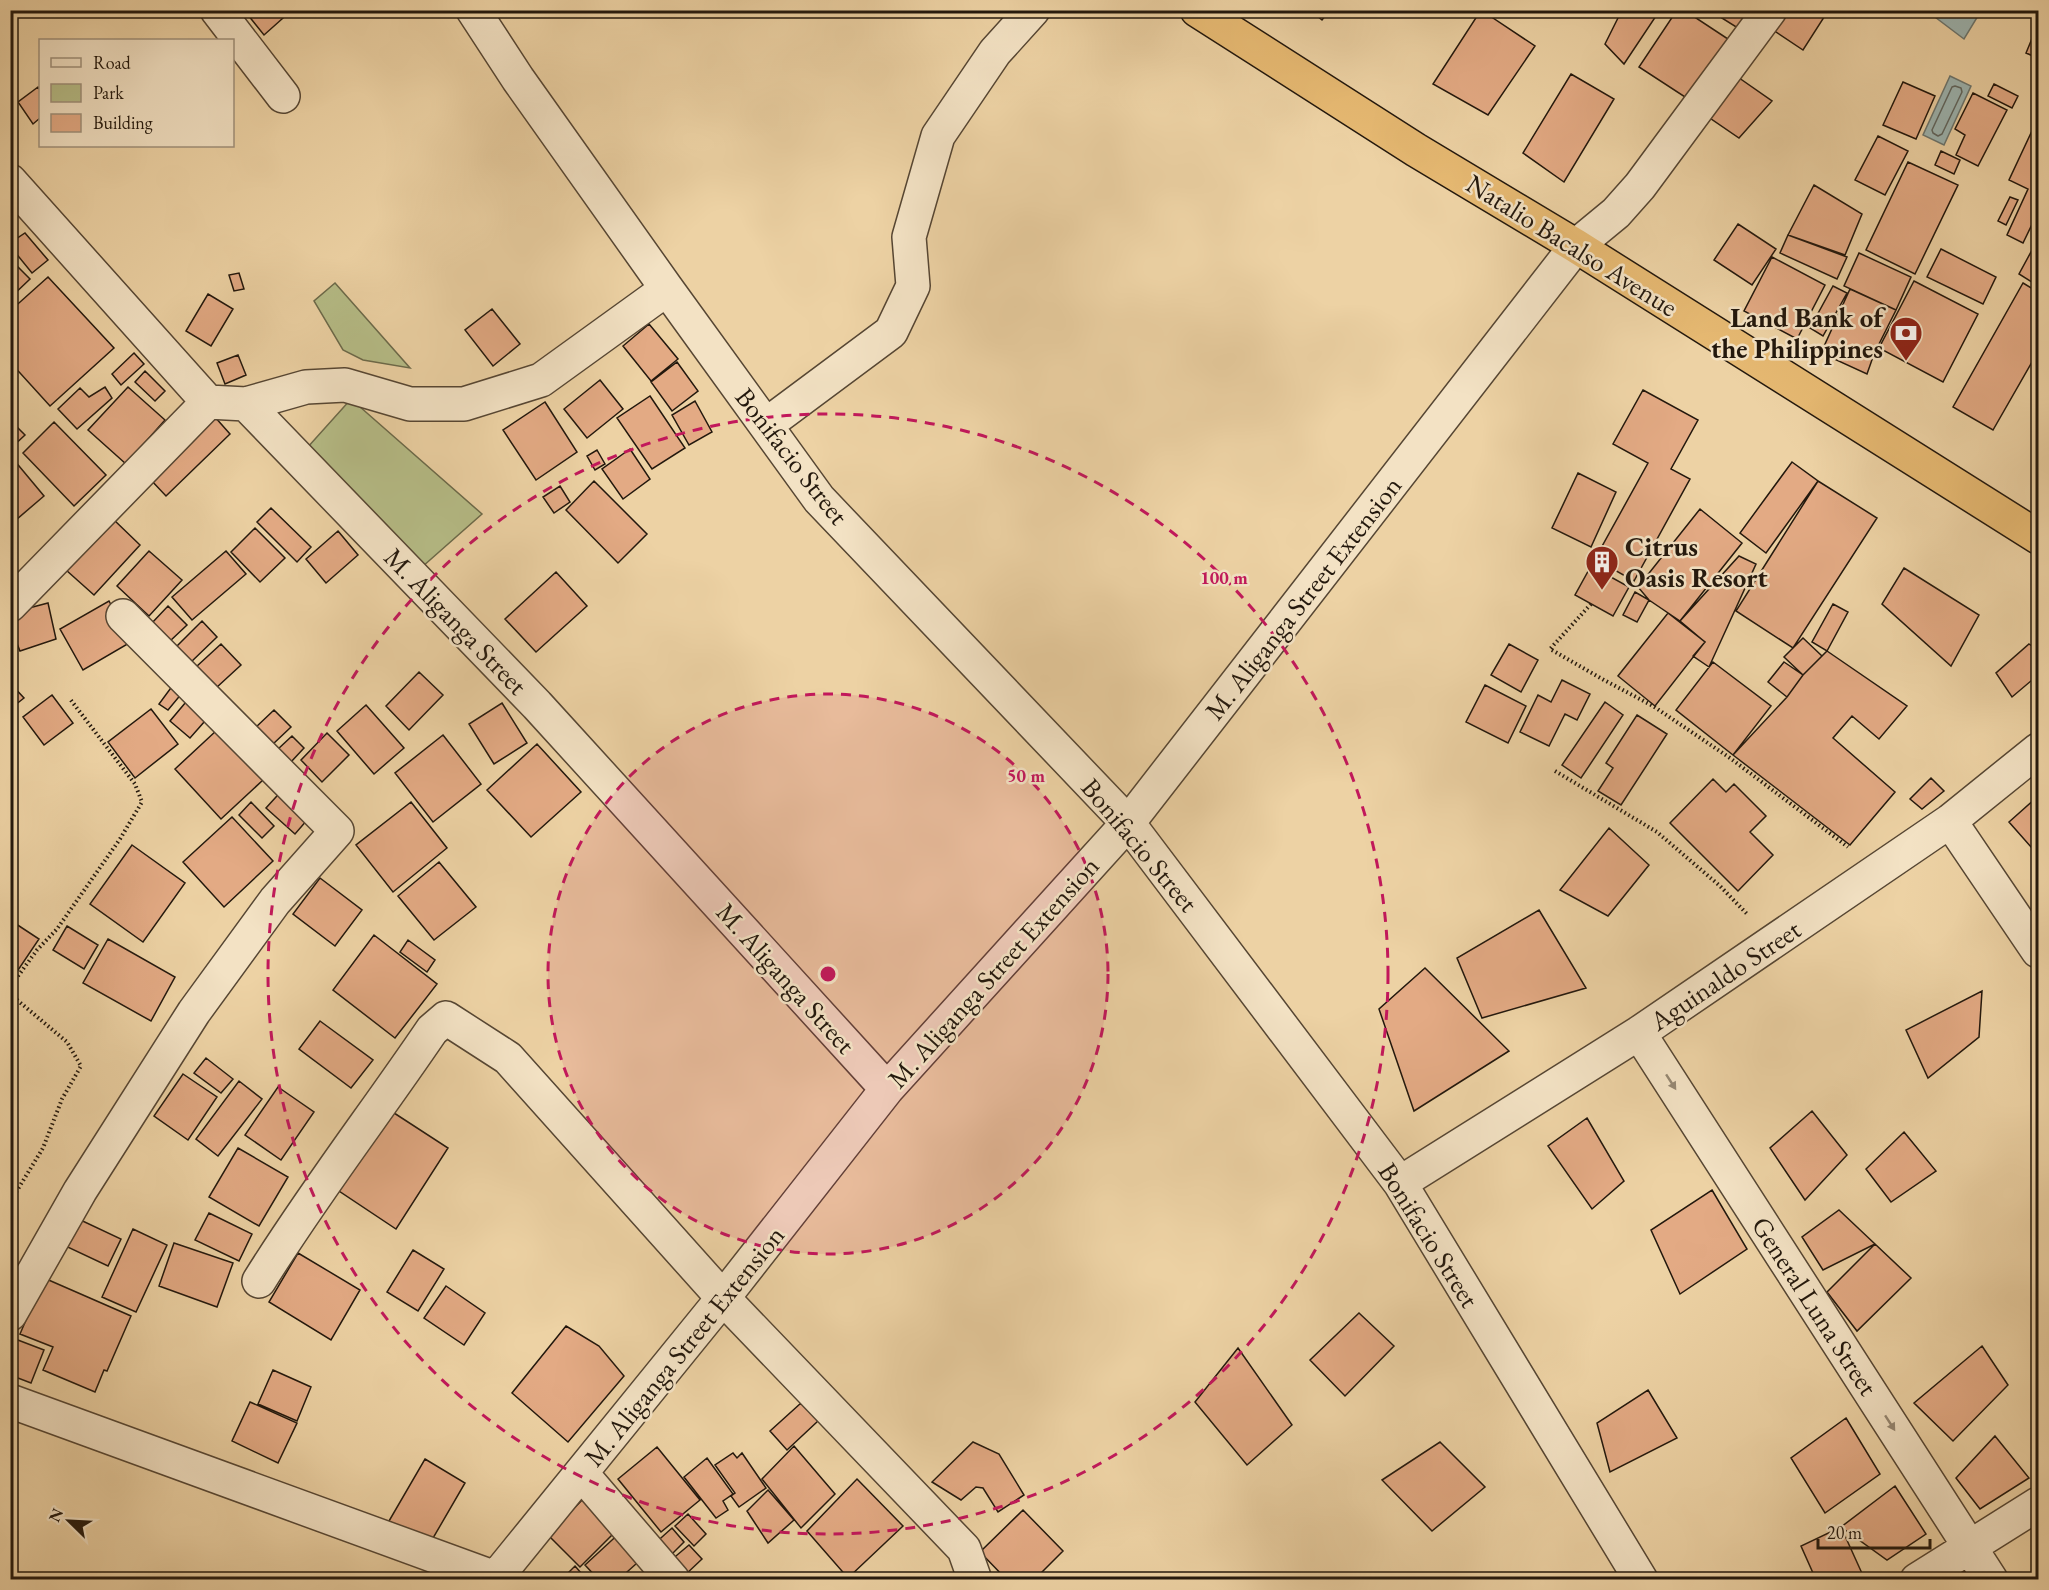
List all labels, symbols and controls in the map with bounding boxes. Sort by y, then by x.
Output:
legend [39,39,234,147]
text: Road [93,51,132,74]
text: Park [93,81,124,104]
text: Building [93,111,153,134]
street label: Natalio Bacalso Avenue [1460,166,1684,324]
place label: Land Bank of the Philippines [1711,300,1886,366]
bank icon: Land Bank of the Philippines [1888,315,1924,362]
street label: Bonifacio Street [728,380,857,532]
street label: M. Aliganga Street Extension [1197,469,1409,727]
place label: Citrus Oasis Resort [1625,529,1768,595]
street label: M. Aliganga Street [377,540,536,702]
building icon: Citrus Oasis Resort [1584,544,1620,591]
text: 100 m [1200,566,1248,589]
text: 50 m [1007,764,1045,787]
street label: Bonifacio Street [1074,771,1207,920]
street label: M. Aliganga Street Extension [880,849,1106,1095]
street label: M. Aliganga Street [709,895,863,1061]
street label: Aguinaldo Street [1642,911,1808,1039]
centre of rings [818,964,838,984]
one-way arrow [1665,1074,1676,1090]
street label: Bonifacio Street [1371,1156,1488,1314]
street label: General Luna Street [1744,1210,1886,1403]
street label: M. Aliganga Street Extension [576,1218,792,1474]
one-way arrow [1884,1415,1895,1431]
north arrow [39,1491,99,1551]
text: N [44,1505,68,1525]
scale bar [1818,1512,1930,1550]
text: 20 m [1827,1521,1862,1544]

